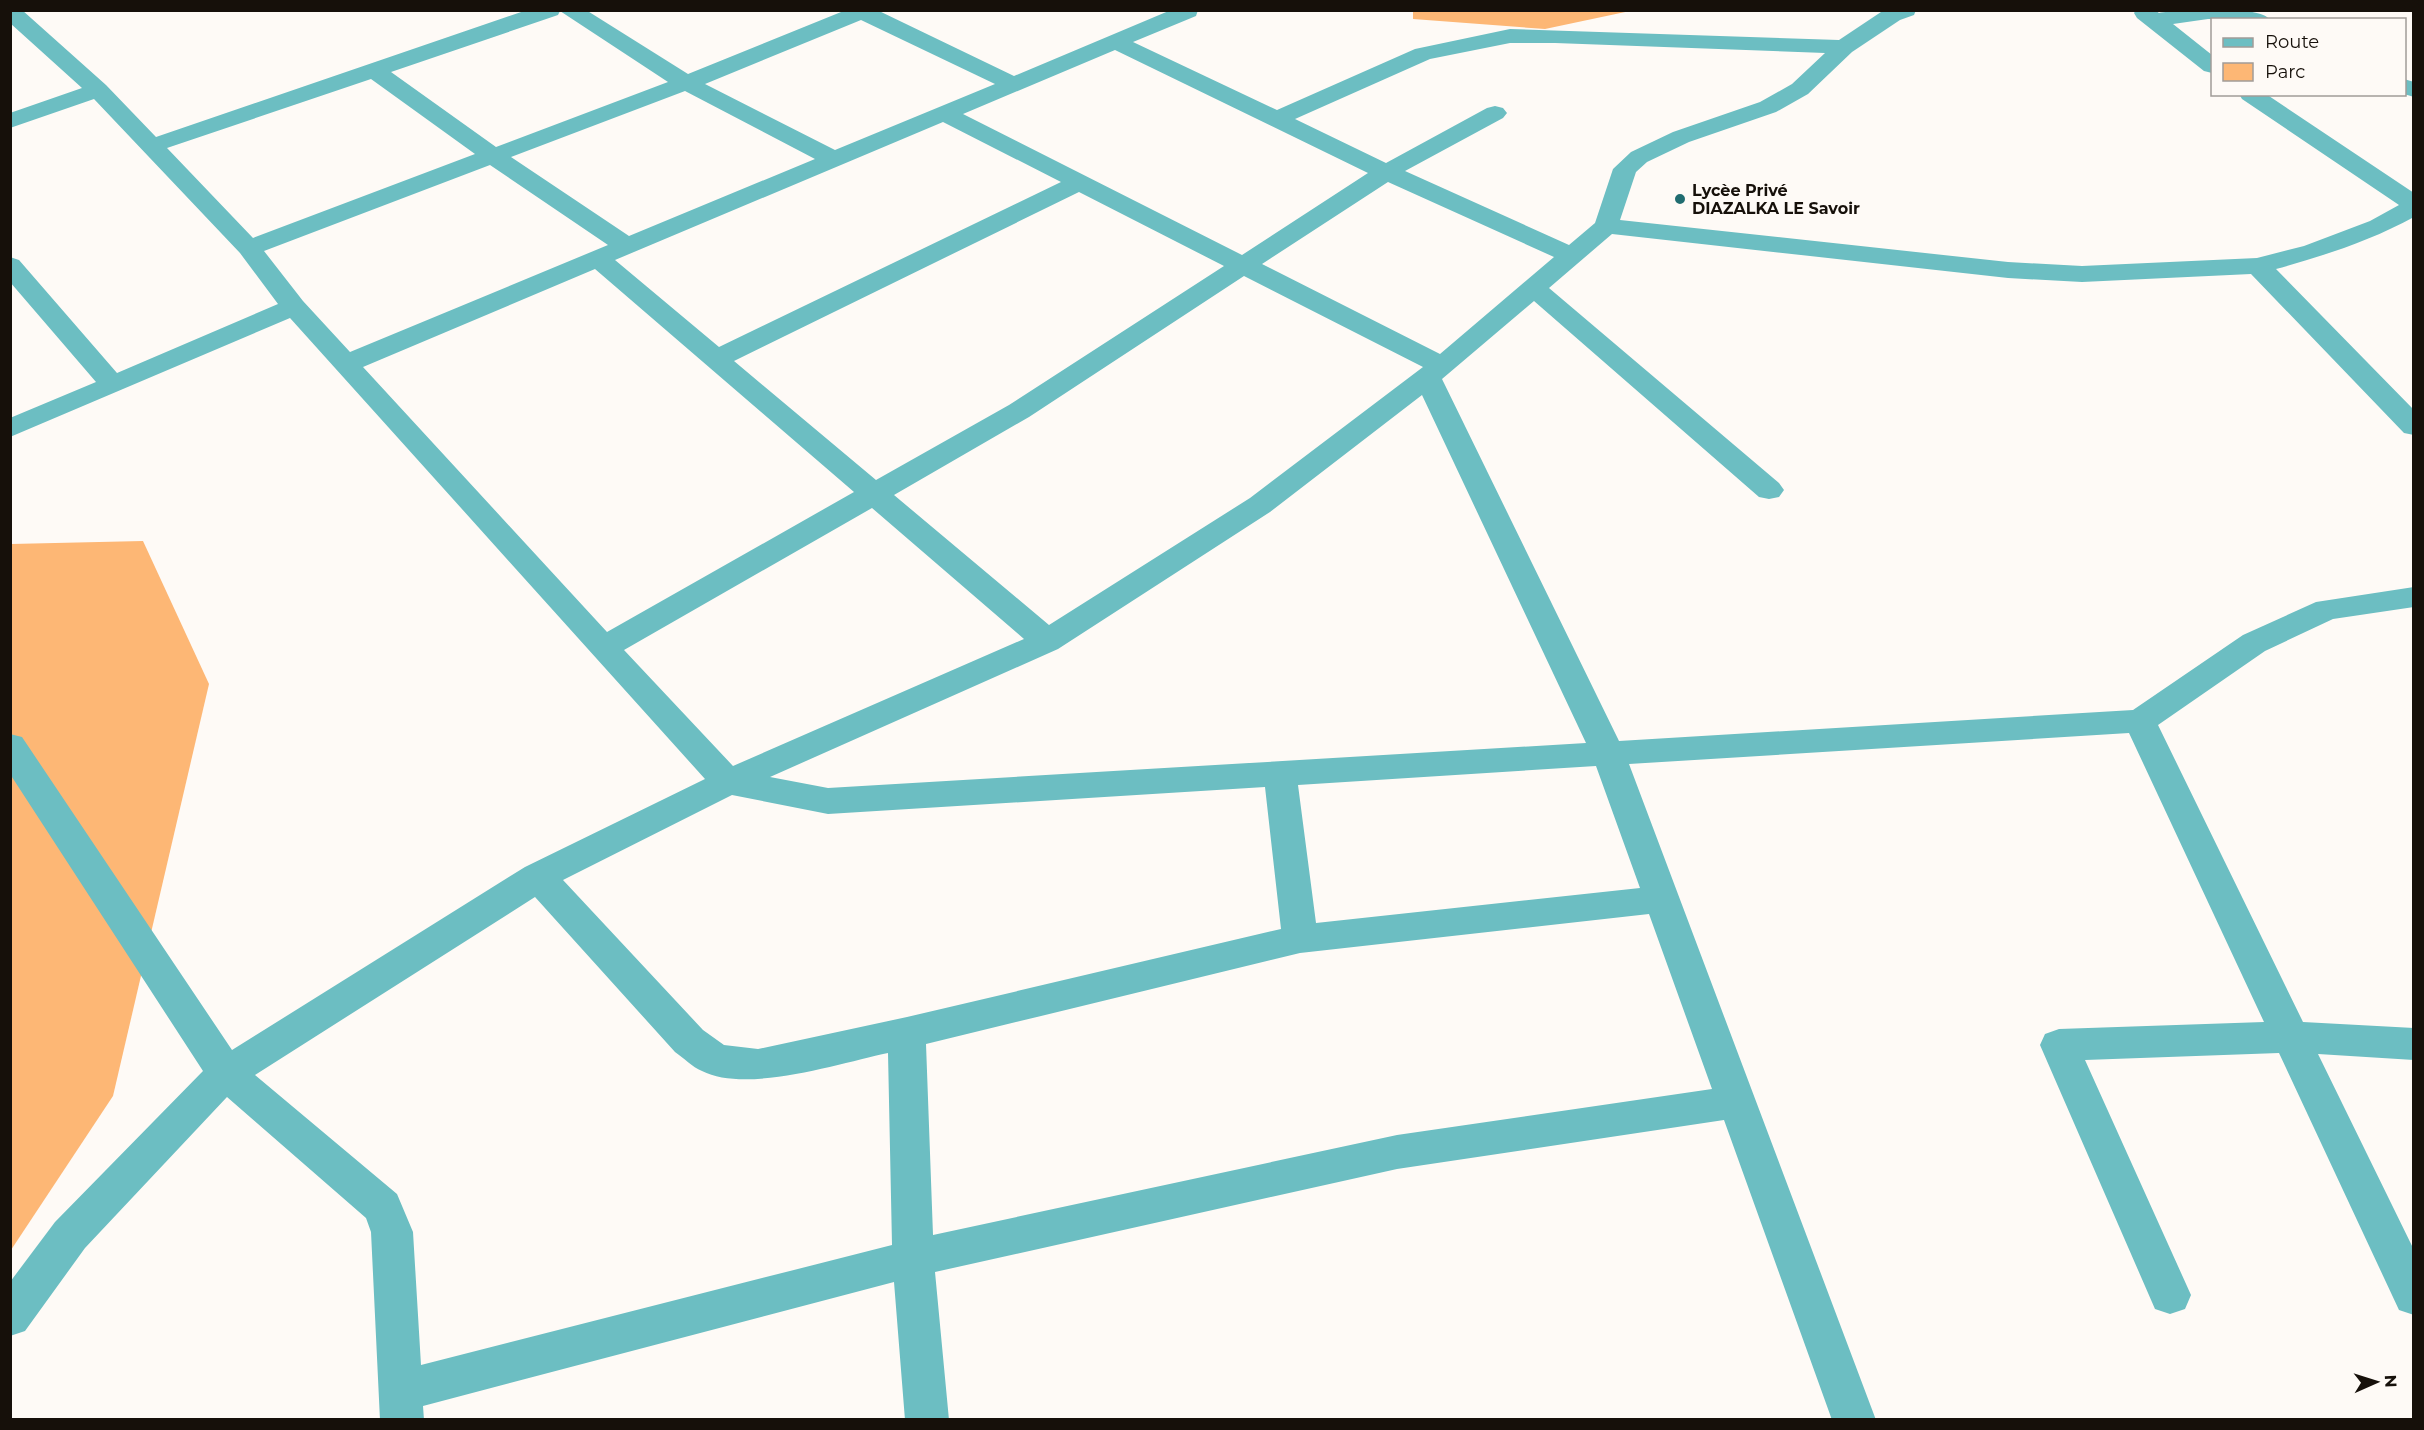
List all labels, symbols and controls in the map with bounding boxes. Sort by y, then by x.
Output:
legend [2211,18,2406,96]
text: Route [2265,31,2319,53]
text: Parc [2265,61,2305,83]
place label: Lycèe Privé DIAZALKA LE Savoir [1692,181,1860,218]
marker: Lycèe Privé DIAZALKA LE Savoir [1673,192,1687,206]
north arrow [2346,1352,2406,1412]
text: N [2381,1374,2400,1388]

